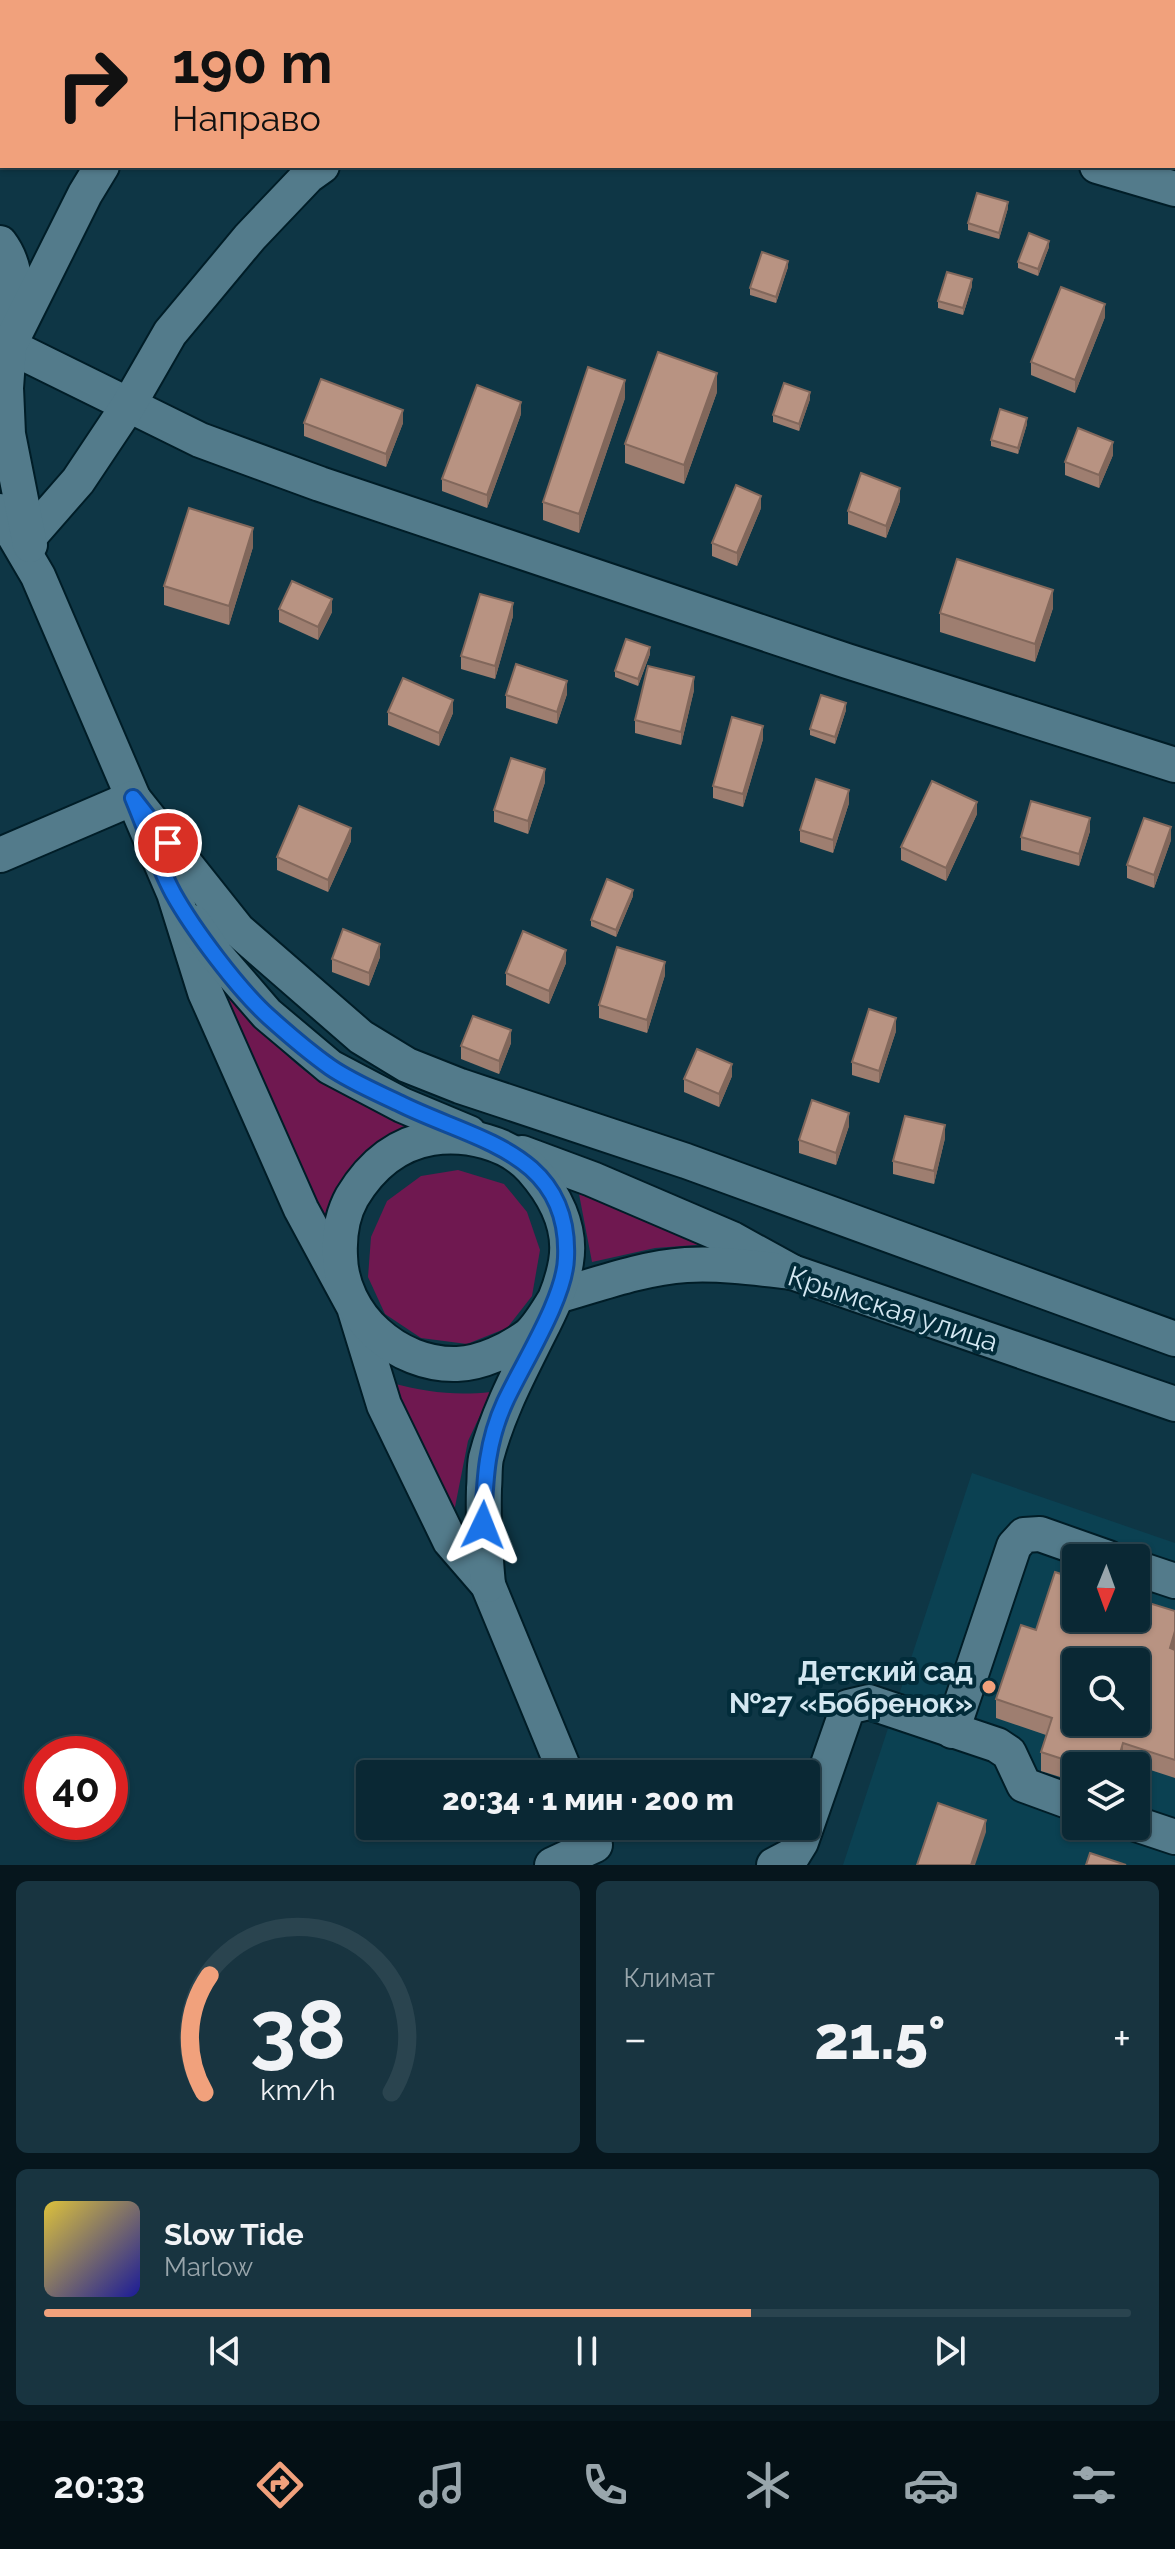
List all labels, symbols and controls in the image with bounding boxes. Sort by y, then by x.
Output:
text: 190 m [172,30,333,96]
icon: right [40,32,144,136]
text: Направо [172,97,321,139]
pin [134,809,202,877]
icon: arrive [146,821,190,865]
street label: Крымская улица [784,1259,1002,1359]
position arrow [441,1483,525,1567]
north arrow [1062,1544,1150,1632]
map controls [1062,1544,1150,1840]
button: search [1062,1648,1150,1736]
place label: Детский сад №27 «Бобренок» [729,1655,973,1720]
marker: Детский сад №27 «Бобренок» [980,1678,998,1696]
speed limit sign: 40 [24,1736,128,1840]
button: layers [1062,1752,1150,1840]
text: 20:34 · 1 мин · 200 m [442,1782,734,1817]
text: Климат [624,1963,715,1993]
text: 38 [249,1981,346,2078]
text: 21.5° [814,2003,946,2073]
text: − [624,2013,647,2064]
text: + [1113,2013,1131,2064]
text: km/h [260,2073,335,2107]
text: Slow Tide [164,2217,304,2252]
text: Marlow [164,2252,253,2282]
icon: previous [203,2329,247,2373]
icon: pause [565,2329,609,2373]
icon: next [928,2329,972,2373]
icon: directions [252,2457,308,2513]
icon: music [414,2457,470,2513]
icon: phone [577,2457,633,2513]
icon: climate [740,2457,796,2513]
icon: car [903,2457,959,2513]
icon: filters [1066,2457,1122,2513]
text: 20:33 [53,2464,145,2506]

